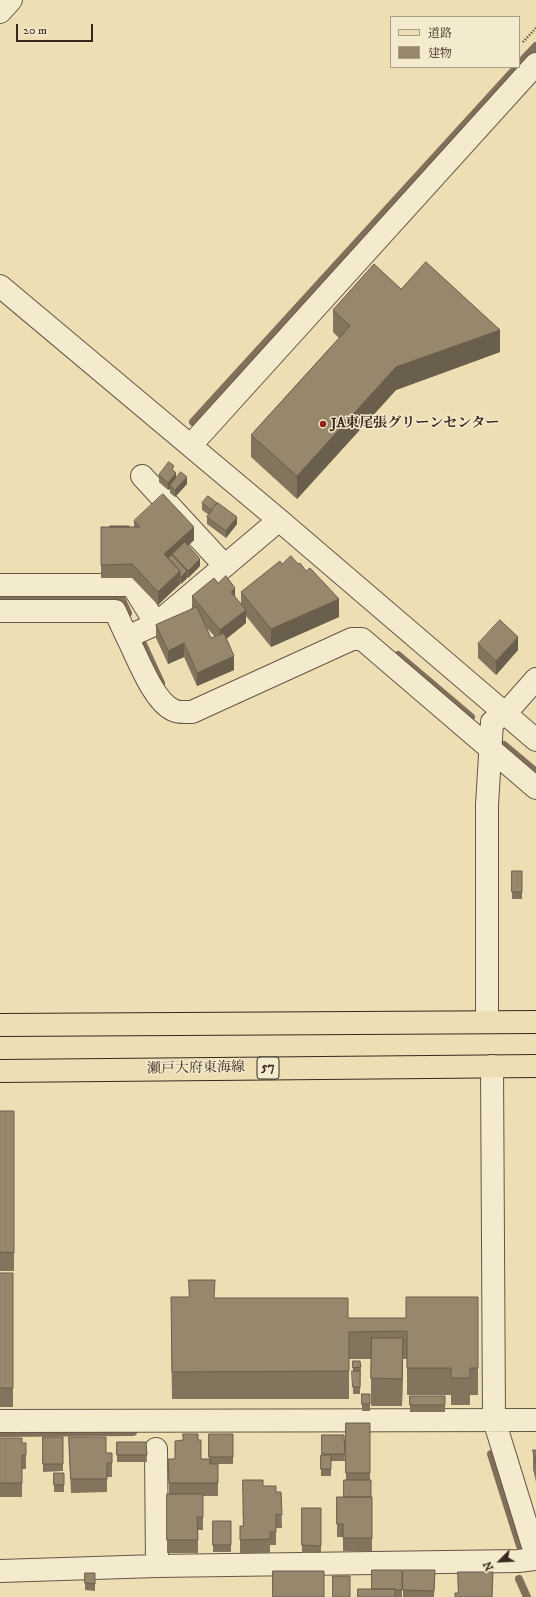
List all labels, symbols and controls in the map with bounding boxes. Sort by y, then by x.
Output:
scale bar [18,16,95,42]
legend [390,16,520,68]
text: 20 m [23,23,47,38]
text: 道路 [428,26,452,41]
text: 建物 [428,46,452,61]
place label: JA東尾張グリーンセンター [331,416,499,432]
marker: JA東尾張グリーンセンター [318,419,328,429]
road number: 57 [257,1057,279,1079]
street label: 瀬戸大府東海線 [147,1060,245,1078]
north arrow [480,1541,520,1581]
text: N [481,1559,497,1573]

